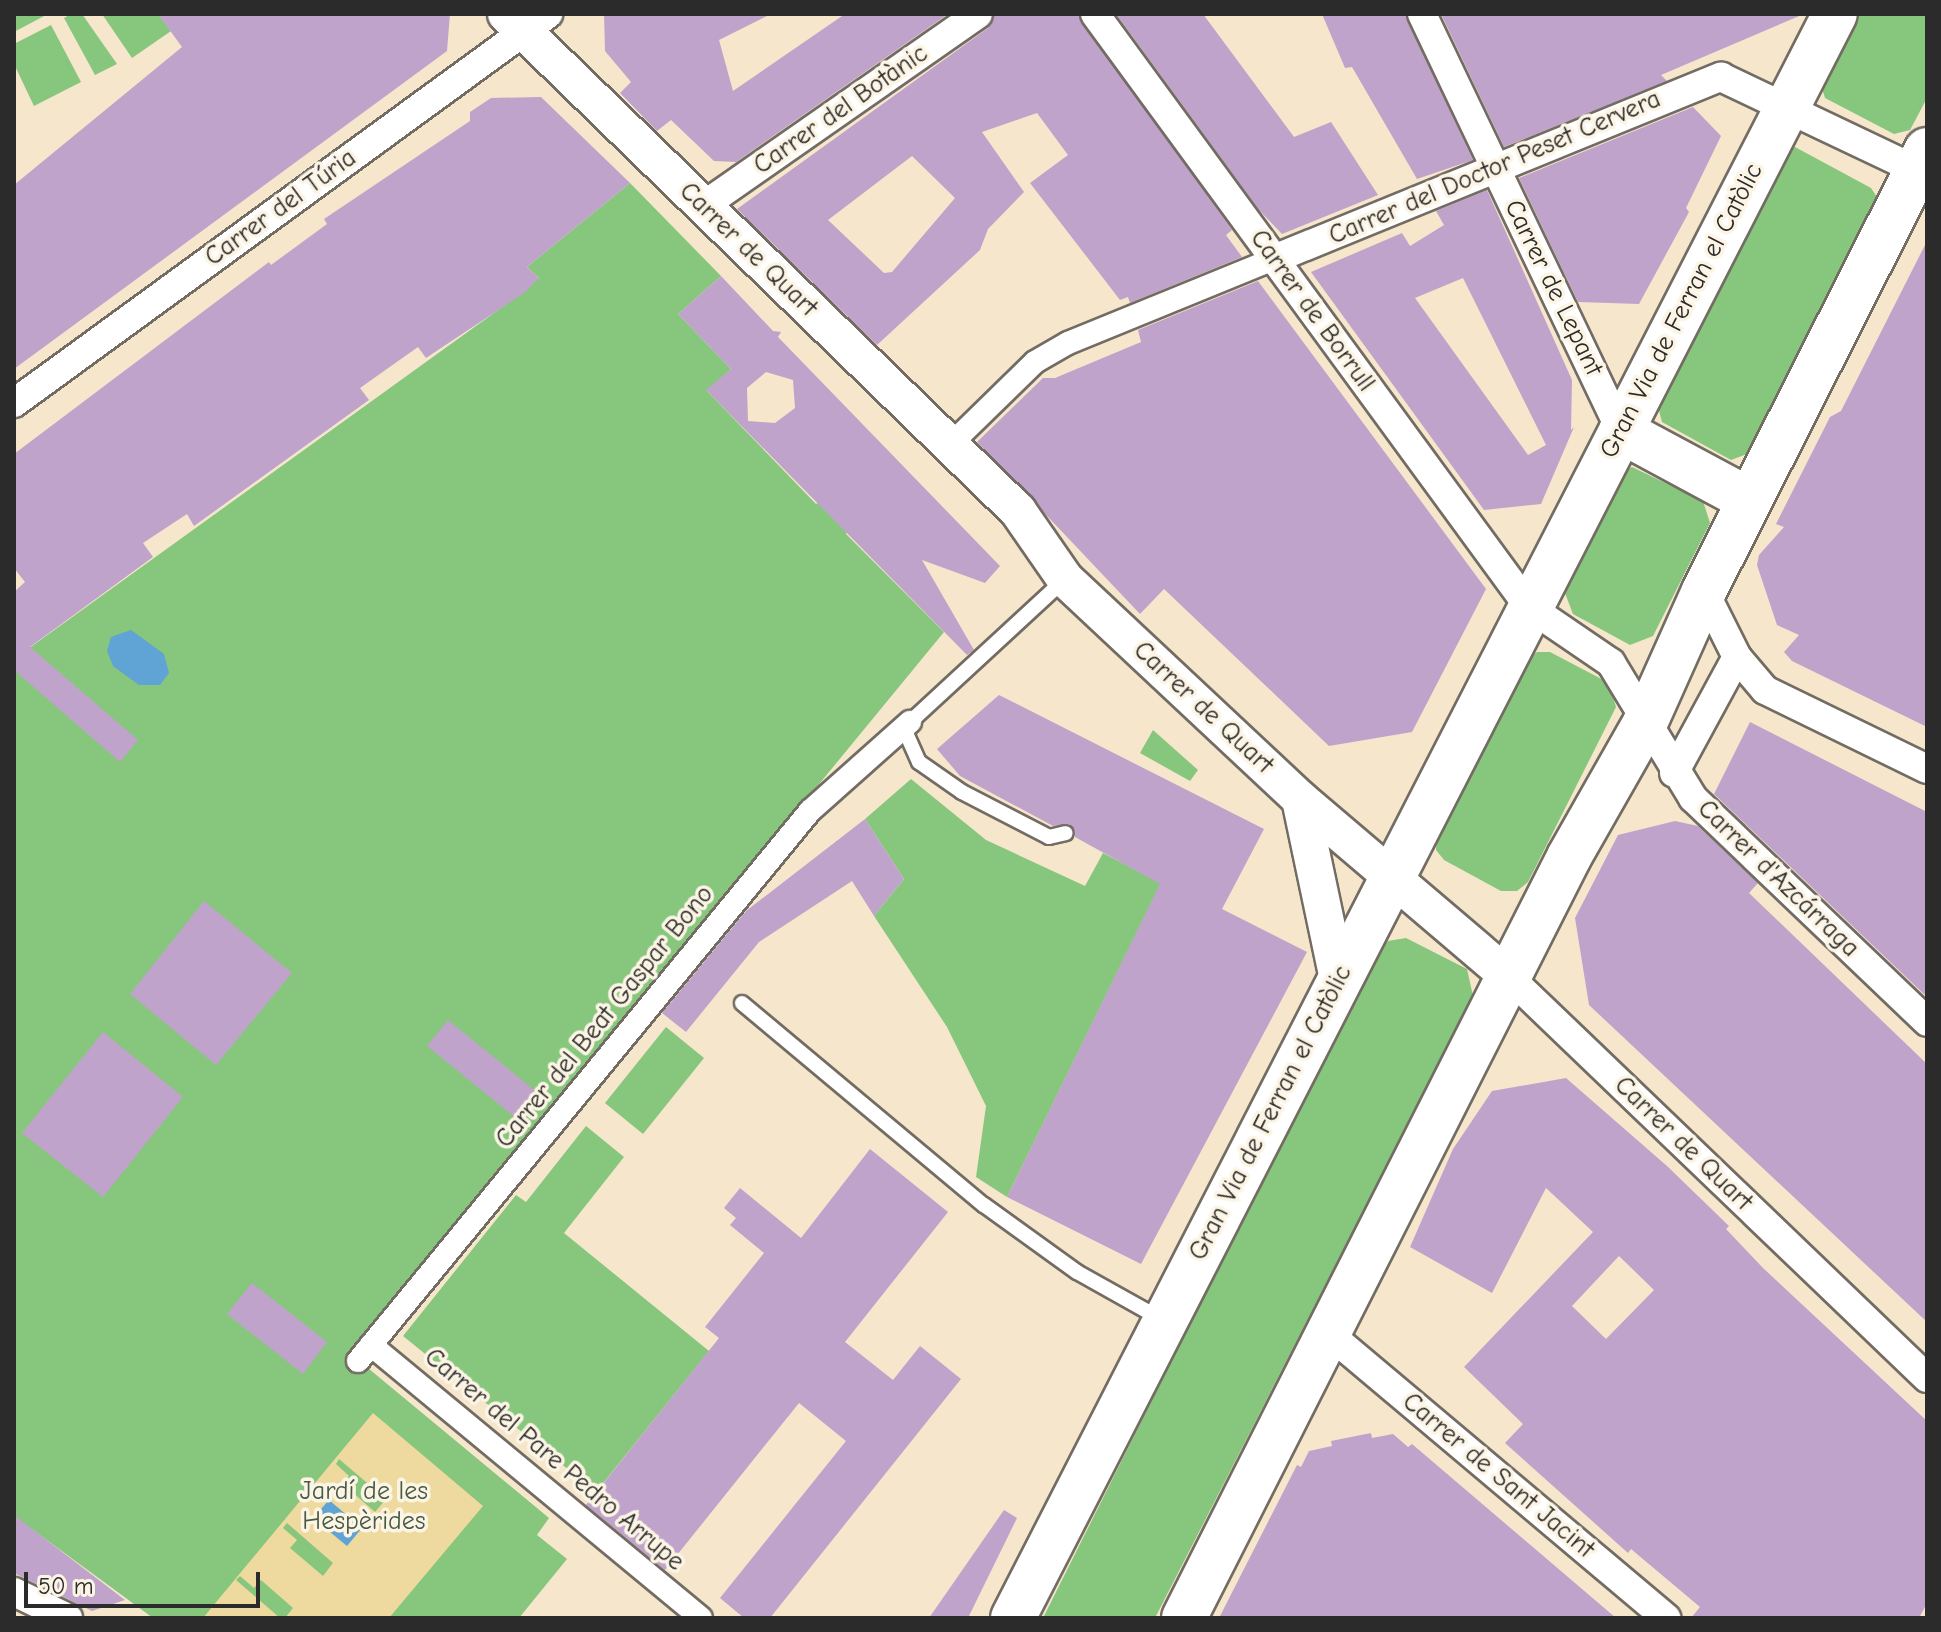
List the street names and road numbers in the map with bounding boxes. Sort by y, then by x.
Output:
street label: Carrer del Botànic [748,38,934,182]
street label: Carrer del Doctor Peset Cervera [1325,84,1665,252]
street label: Carrer del Túria [199,143,363,273]
street label: Gran Via de Ferran el Catòlic [1594,158,1770,464]
street label: Carrer de Quart [672,176,824,324]
street label: Carrer de Lepant [1497,195,1609,381]
street label: Carrer de Borrull [1243,224,1381,398]
street label: Carrer de Quart [1127,635,1279,781]
street label: Carrer d'Azcárraga [1691,794,1865,964]
street label: Carrer del Beat Gaspar Bono [490,880,720,1154]
street label: Gran Via de Ferran el Catòlic [1183,960,1359,1266]
street label: Carrer de Quart [1607,1070,1759,1218]
street label: Carrer del Pare Pedro Arrupe [418,1342,690,1578]
street label: Carrer de Sant Jacint [1396,1387,1600,1565]

